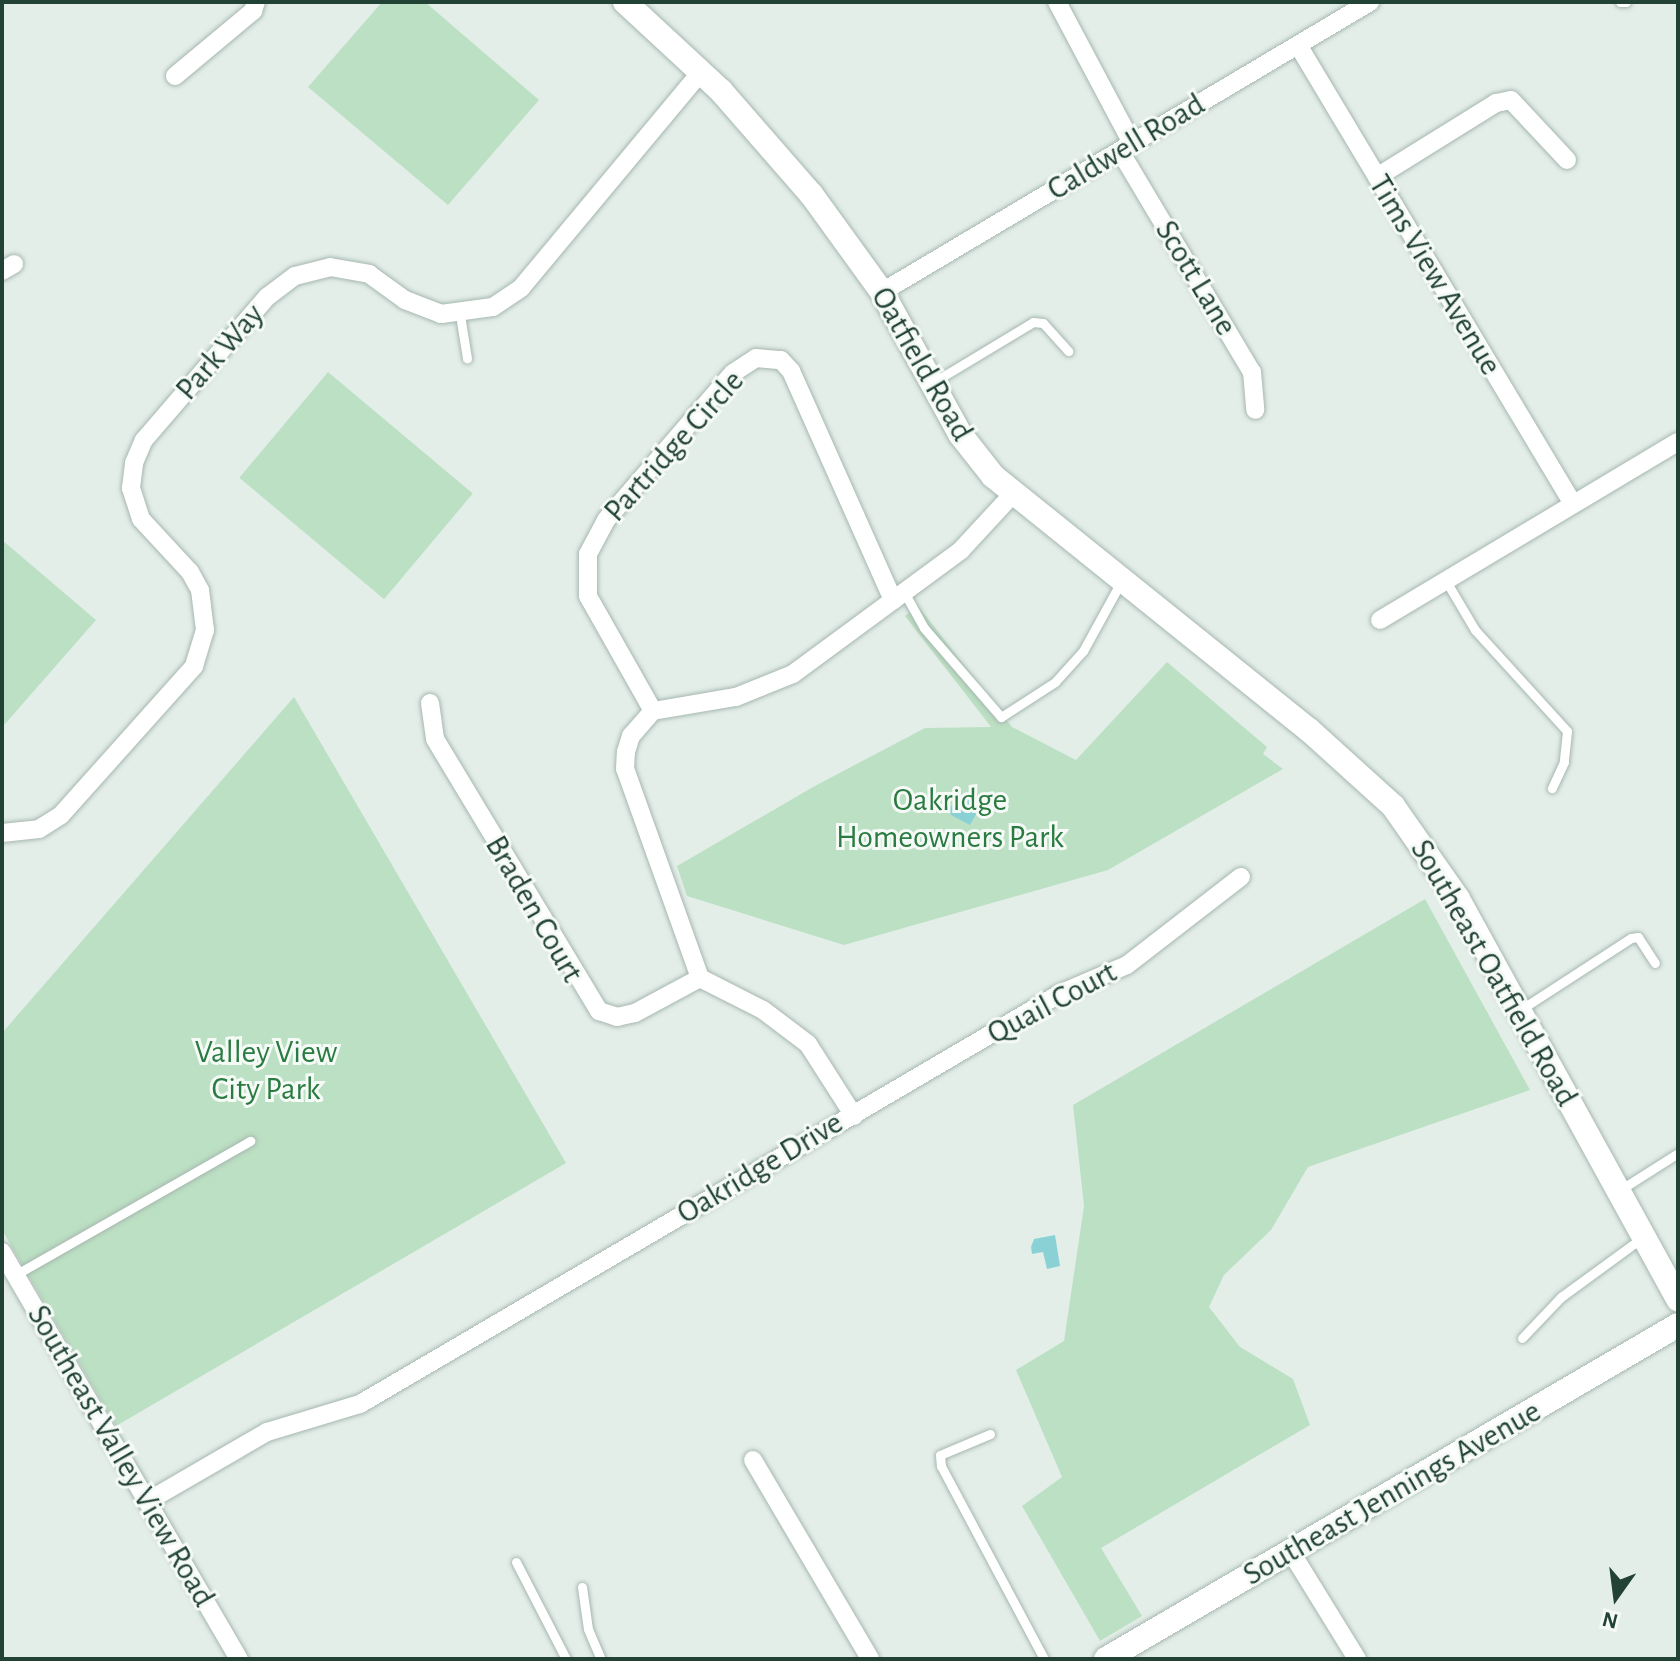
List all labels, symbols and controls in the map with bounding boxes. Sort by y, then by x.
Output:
street label: Caldwell Road [1040,85,1212,209]
street label: Tims View Avenue [1360,168,1510,382]
street label: Scott Lane [1147,214,1245,342]
street label: Oatfield Road [863,280,981,448]
street label: Park Way [168,296,272,408]
street label: Partridge Circle [596,362,752,530]
park label: Oakridge Homeowners Park [836,782,1064,857]
street label: Braden Court [477,829,591,989]
street label: Southeast Oatfield Road [1402,833,1586,1113]
street label: Quail Court [981,953,1123,1053]
park label: Valley View City Park [195,1034,337,1109]
street label: Oakridge Drive [670,1104,850,1232]
street label: Southeast Valley View Road [19,1298,223,1614]
street label: Southeast Jennings Avenue [1236,1392,1548,1594]
north arrow [1576,1557,1656,1637]
text: N [1600,1608,1620,1633]

